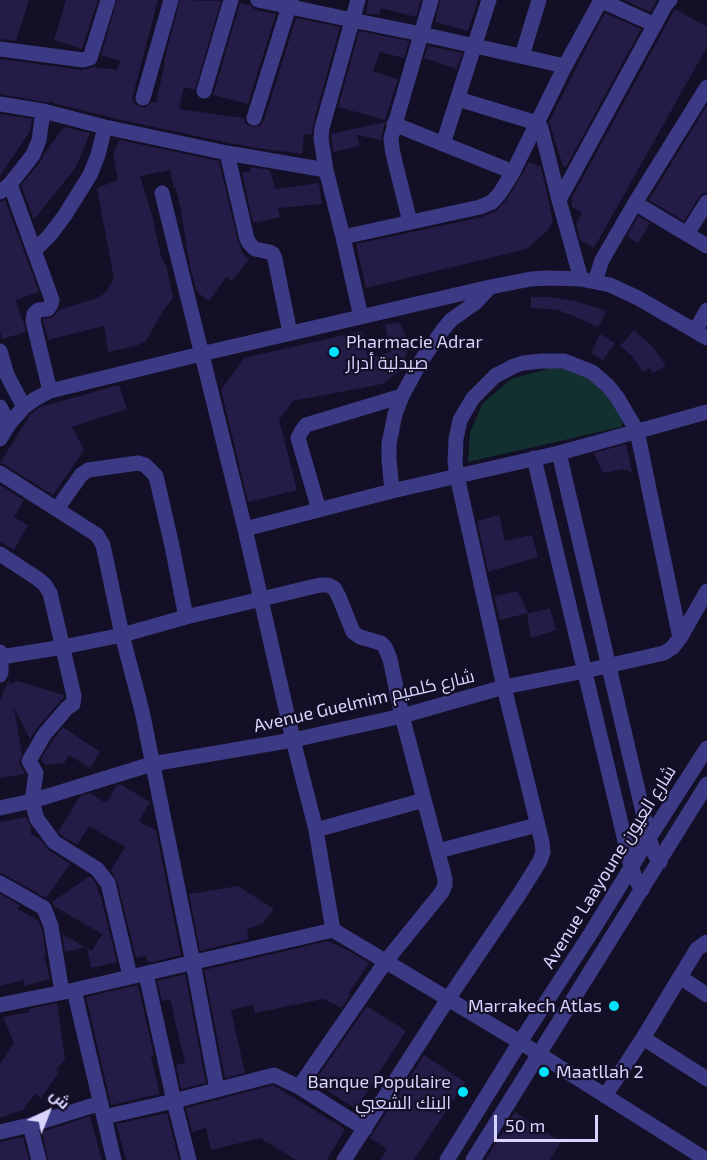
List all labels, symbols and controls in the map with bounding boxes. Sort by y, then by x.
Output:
place label: Pharmacie Adrar صيدلية أدرار [346,331,483,374]
marker: Pharmacie Adrar صيدلية أدرار [327,345,341,359]
street label: Avenue Guelmim شارع كلميم [252,665,476,737]
street label: Avenue Laayoune شارع العيون [538,762,680,972]
place label: Marrakech Atlas [468,995,602,1017]
marker: Marrakech Atlas [607,999,621,1013]
place label: Maatllah 2 [556,1061,644,1083]
marker: Maatllah 2 [537,1065,551,1079]
place label: Banque Populaire البنك الشعبي [308,1071,451,1114]
north arrow [18,1082,78,1142]
text: ش [47,1085,75,1112]
marker: Banque Populaire البنك الشعبي [456,1085,470,1099]
scale bar [497,1103,600,1141]
text: 50 m [505,1114,545,1136]

